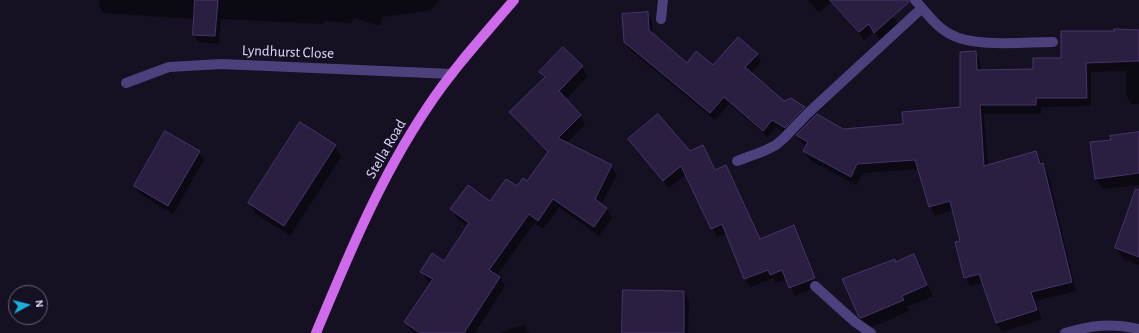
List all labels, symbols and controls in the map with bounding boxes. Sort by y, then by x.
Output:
street label: Lyndhurst Close [242,41,334,63]
street label: Stella Road [362,116,410,182]
north arrow [8,285,48,325]
text: N [33,299,45,308]

